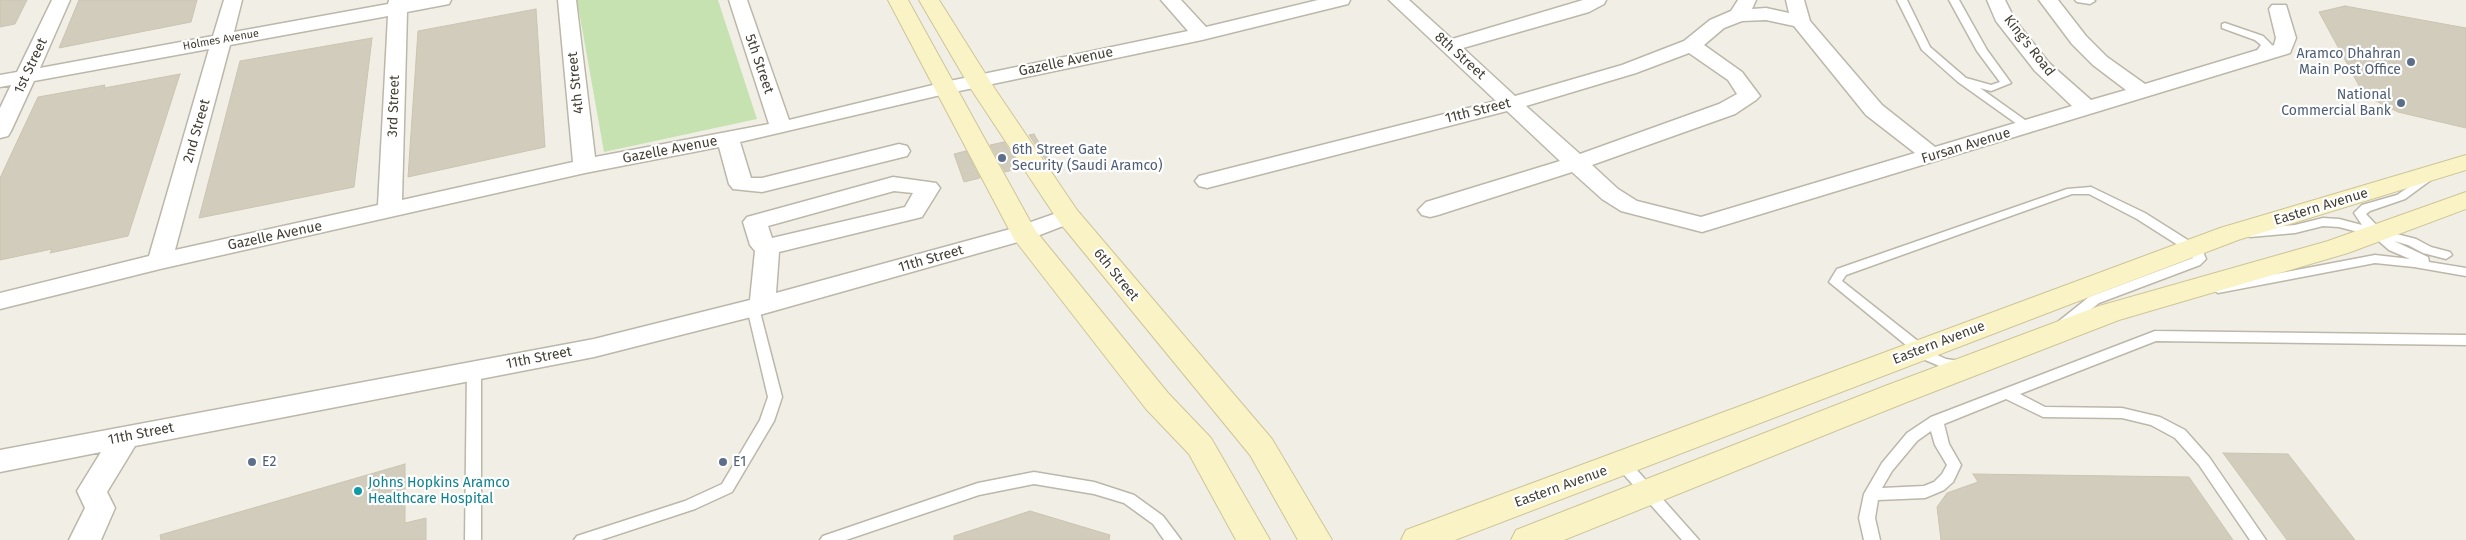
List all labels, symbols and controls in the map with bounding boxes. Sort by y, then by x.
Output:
street label: King's Road [2000,12,2058,80]
street label: Holmes Avenue [182,27,260,53]
street label: 8th Street [1431,29,1489,83]
street label: 5th Street [741,32,777,96]
street label: 1st Street [11,36,51,96]
street label: Gazelle Avenue [1017,44,1115,80]
place label: Aramco Dhahran Main Post Office [2296,46,2401,78]
street label: 4th Street [564,51,588,115]
marker: Aramco Dhahran Main Post Office [2405,56,2417,68]
street label: 3rd Street [385,75,403,137]
place label: National Commercial Bank [2281,87,2391,120]
street label: 11th Street [1444,95,1512,127]
street label: 2nd Street [180,97,214,165]
marker: National Commercial Bank [2395,97,2407,109]
street label: Fursan Avenue [1920,125,2012,167]
street label: Gazelle Avenue [621,133,719,167]
place label: 6th Street Gate Security (Saudi Aramco) [1012,142,1163,174]
marker: 6th Street Gate Security (Saudi Aramco) [996,152,1008,164]
street label: Eastern Avenue [2272,185,2370,229]
street label: Gazelle Avenue [226,218,324,254]
street label: 11th Street [897,242,965,276]
street label: 6th Street [1090,245,1142,305]
street label: Eastern Avenue [1890,318,1988,368]
street label: 11th Street [505,343,573,373]
street label: 11th Street [107,419,175,449]
place label: E2 [262,454,276,470]
place label: E1 [733,454,746,470]
marker: E2 [246,456,258,468]
marker: E1 [717,456,729,468]
street label: Eastern Avenue [1512,462,1610,512]
place label: Johns Hopkins Aramco Healthcare Hospital [368,475,510,508]
marker: Johns Hopkins Aramco Healthcare Hospital [352,485,364,497]

